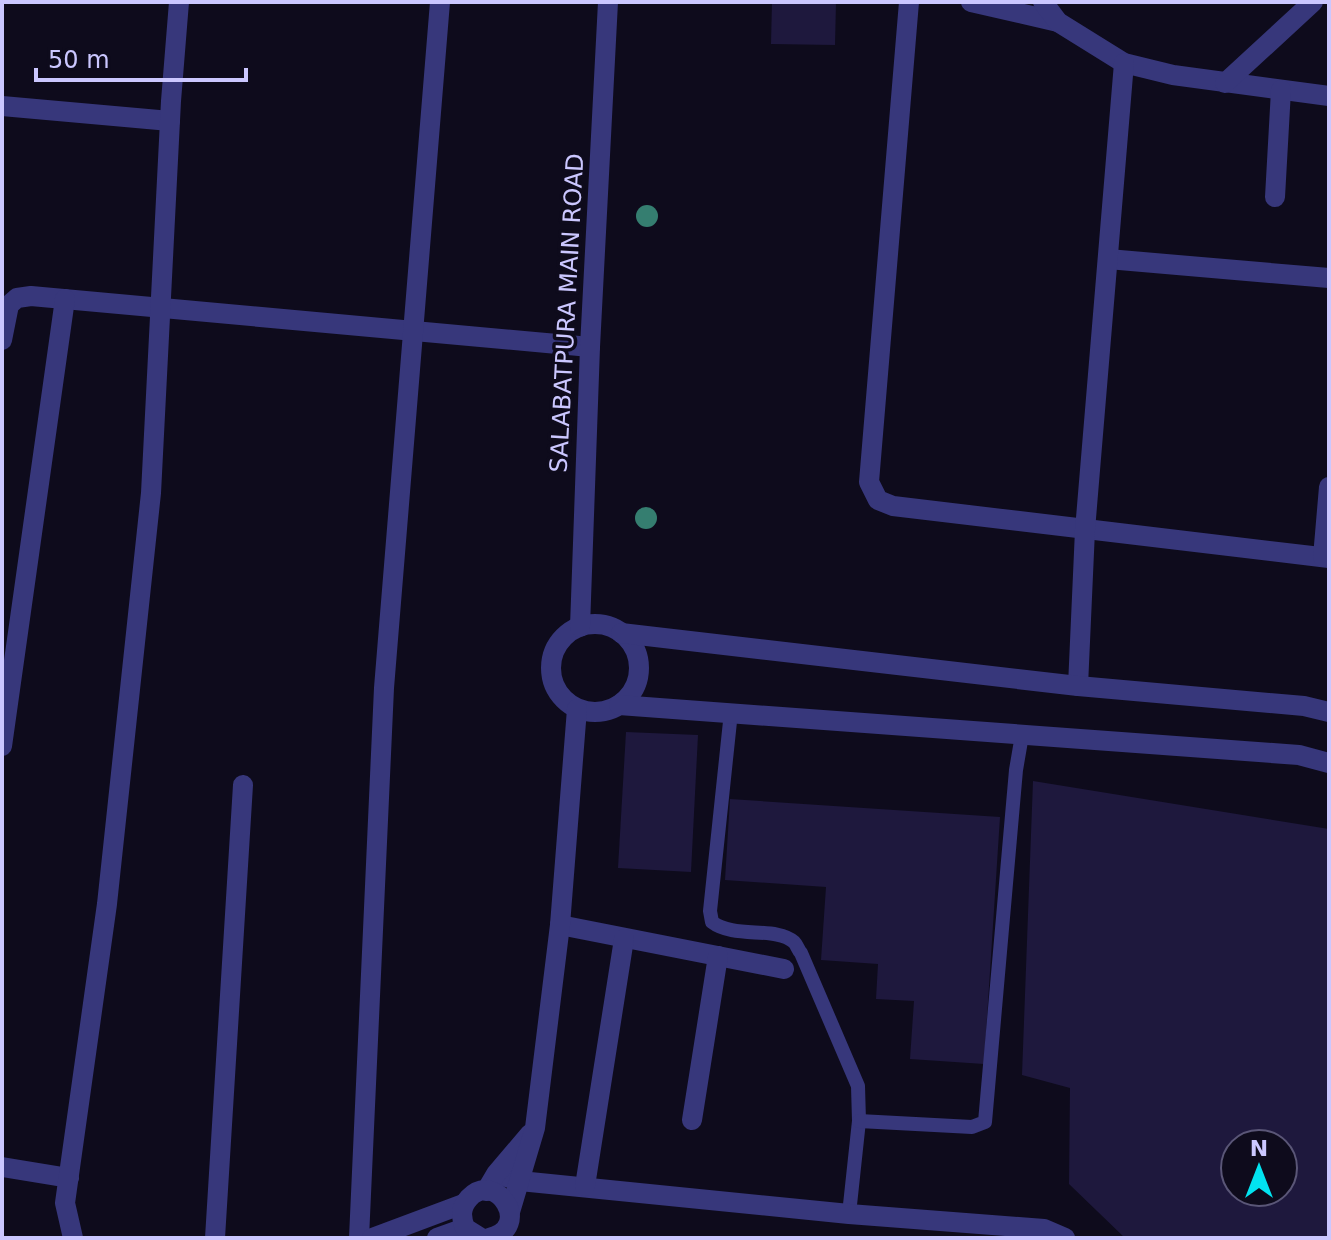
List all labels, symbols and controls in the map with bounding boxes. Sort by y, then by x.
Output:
scale bar [36,32,246,82]
text: 50 m [48,46,110,74]
street label: SALABATPURA MAIN ROAD [545,153,589,473]
north arrow [1219,1128,1299,1208]
text: N [1250,1136,1268,1161]

